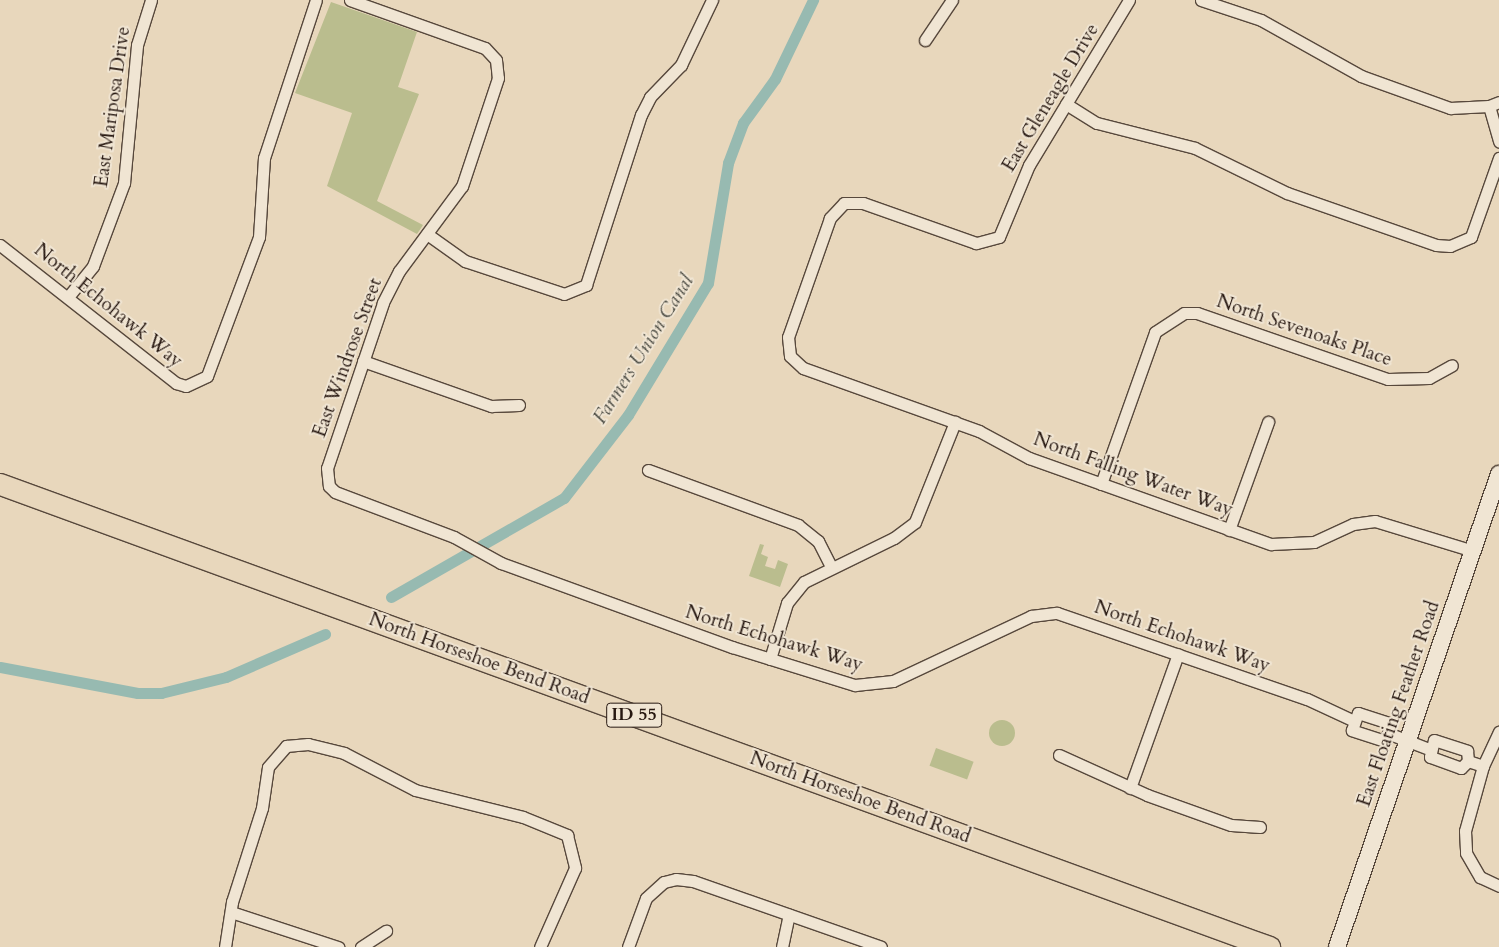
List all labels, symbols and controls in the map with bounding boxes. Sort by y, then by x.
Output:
street label: East Gleneagle Drive [998,20,1104,176]
street label: East Mariposa Drive [90,25,136,189]
street label: North Echohawk Way [29,239,187,373]
water label: Farmers Union Canal [587,270,699,428]
street label: East Windrose Street [309,275,387,441]
street label: North Sevenoaks Place [1213,290,1395,372]
street label: North Falling Water Way [1030,428,1236,522]
street label: North Echohawk Way [1091,596,1273,678]
street label: East Floating Feather Road [1353,598,1445,810]
street label: North Echohawk Way [682,601,866,677]
street label: North Horseshoe Bend Road [366,608,592,710]
road number: ID 55 [605,700,663,730]
street label: North Horseshoe Bend Road [747,747,973,849]

